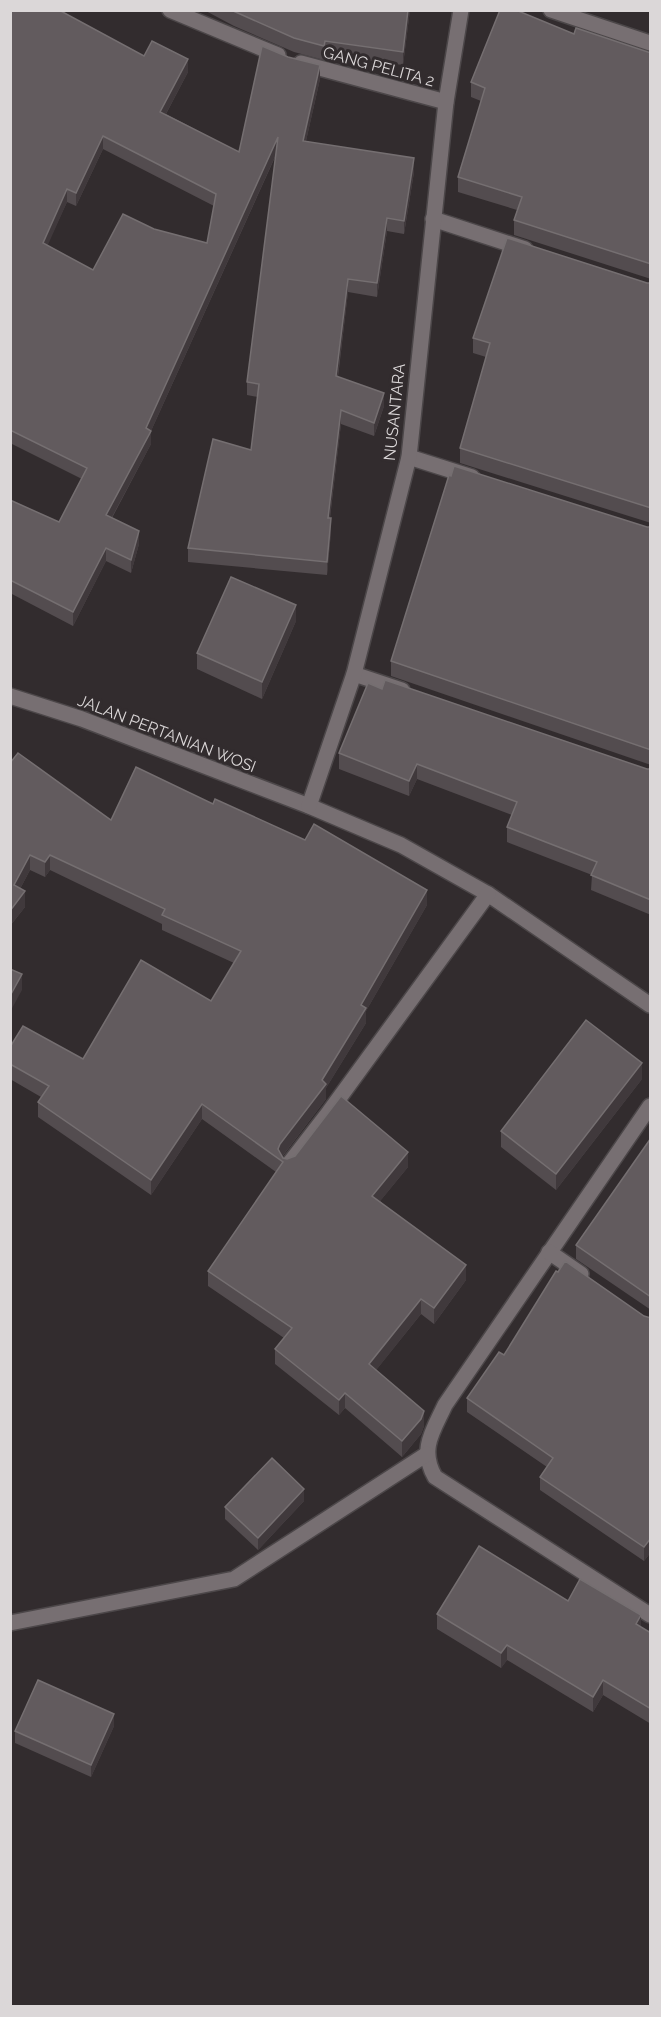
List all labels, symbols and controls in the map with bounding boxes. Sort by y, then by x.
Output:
street label: GANG PELITA 2 [321,42,437,90]
street label: NUSANTARA [380,362,409,462]
street label: JALAN PERTANIAN WOSI [75,691,259,776]

